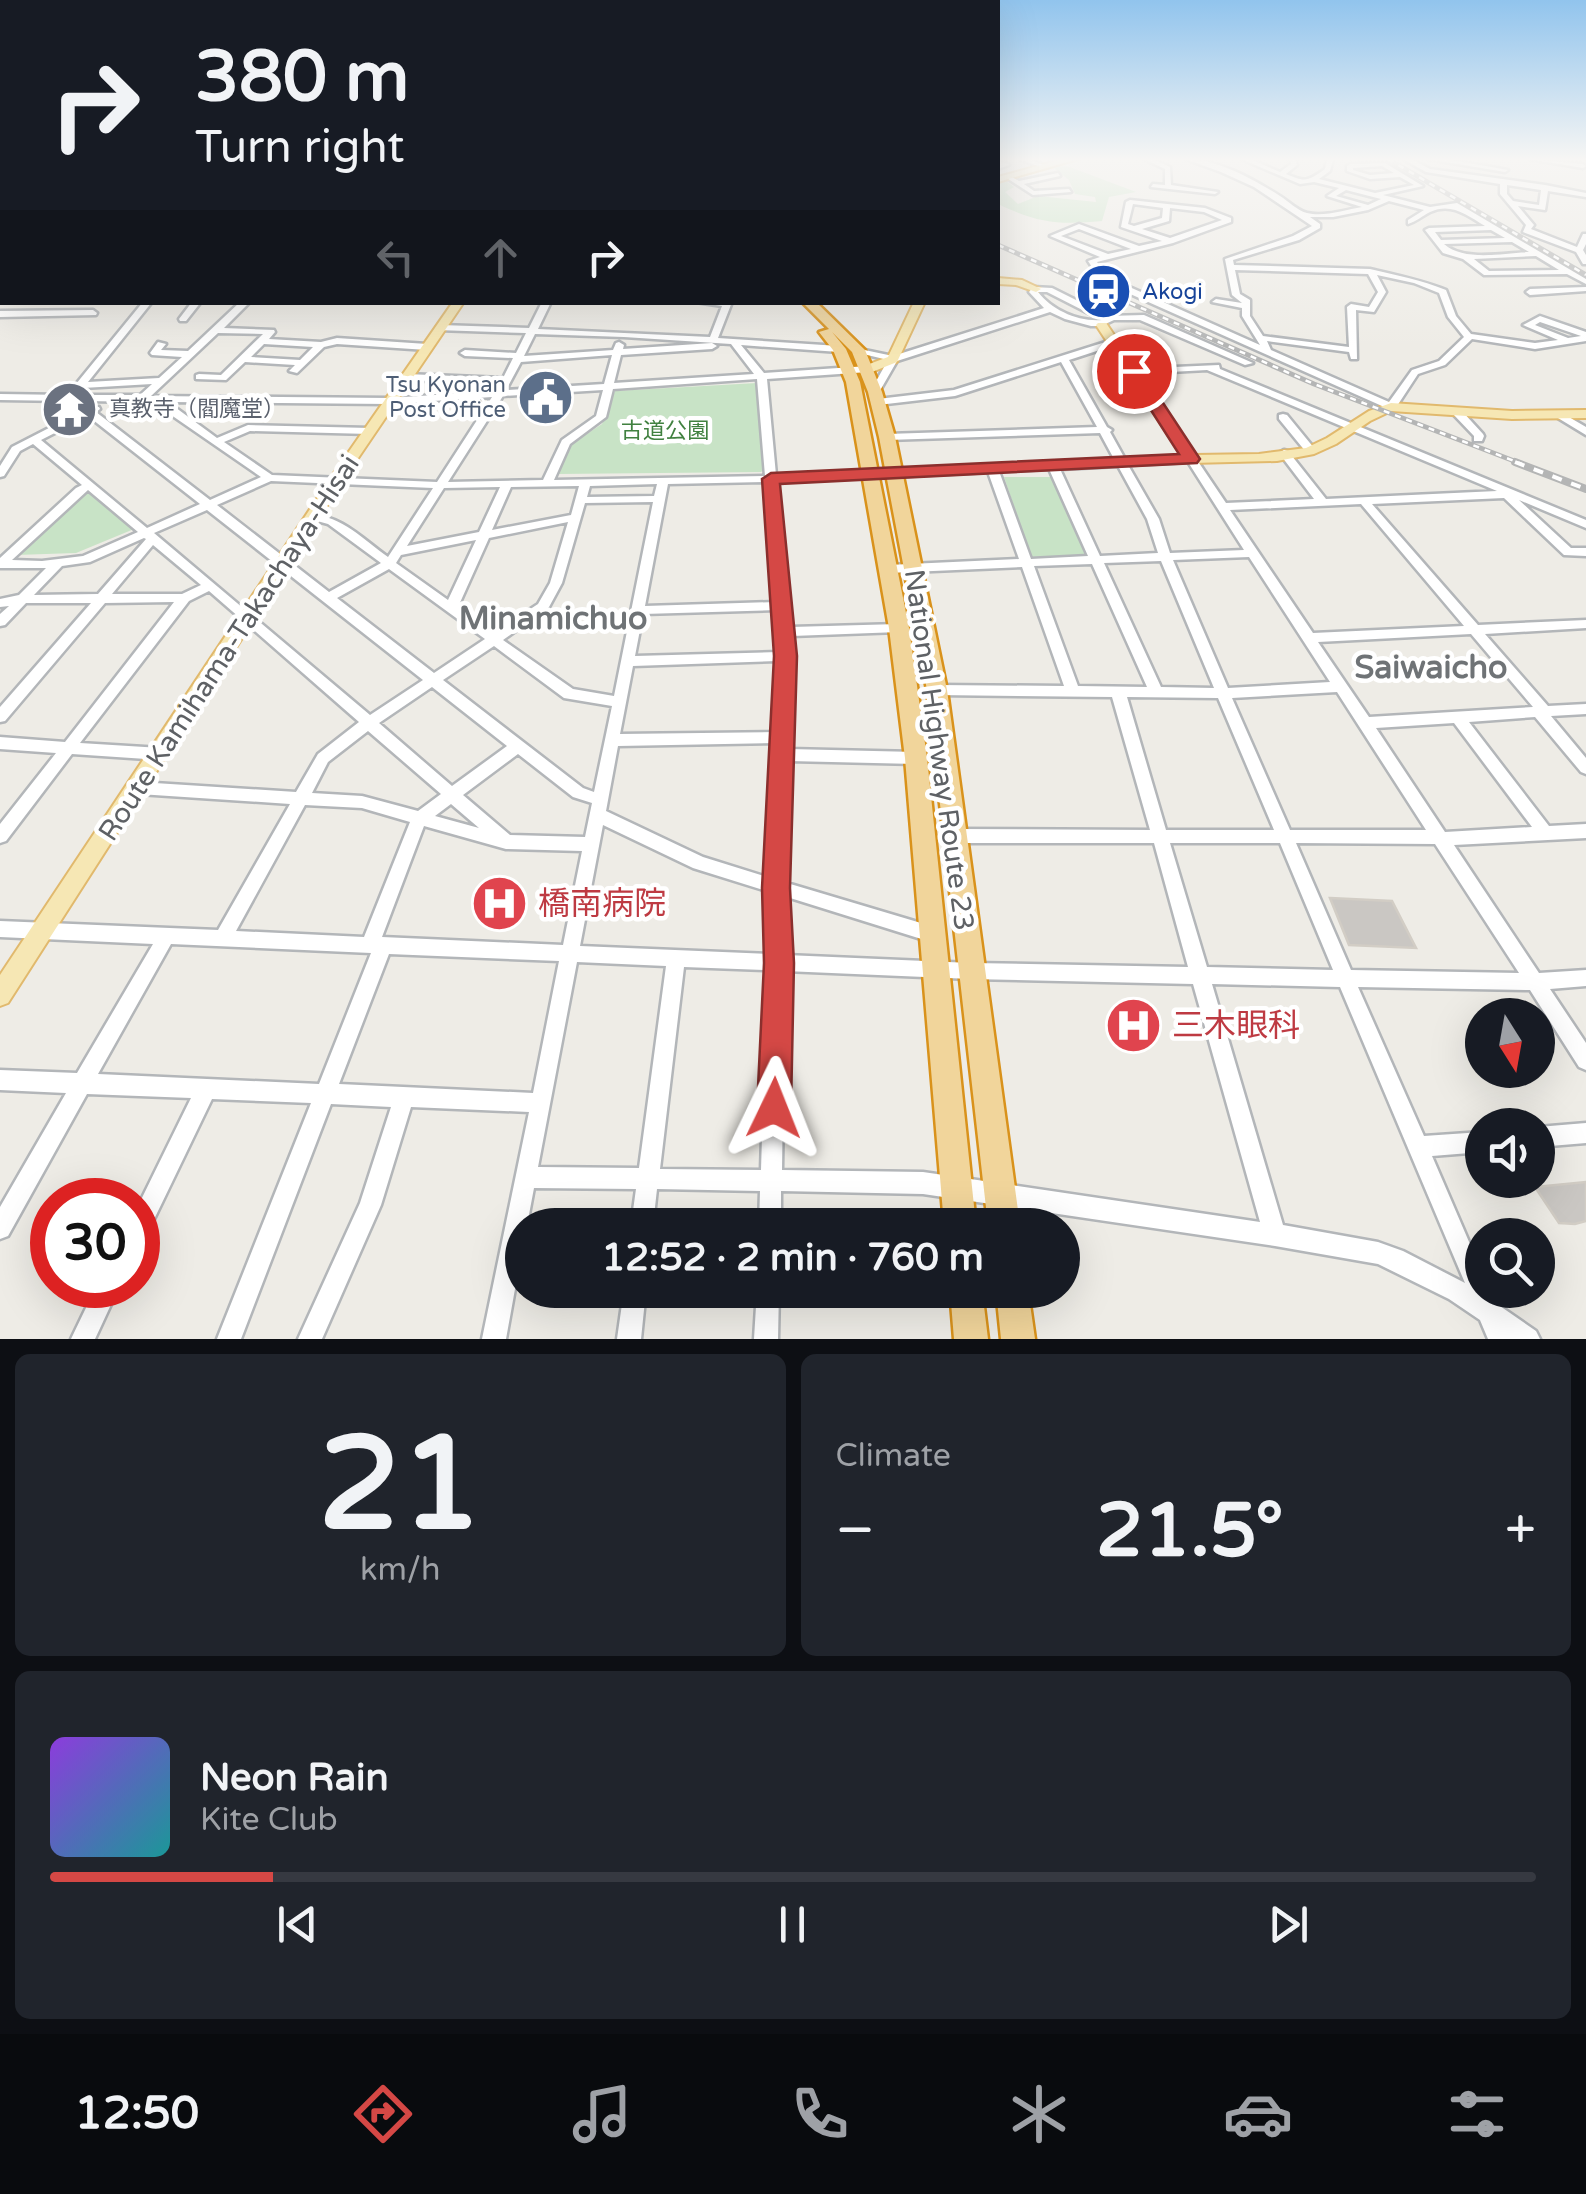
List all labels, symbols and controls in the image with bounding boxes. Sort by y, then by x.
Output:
text: 380 m [195,36,409,120]
icon: right [30,40,160,170]
text: Turn right [195,121,404,175]
icon: left [368,230,423,285]
icon: ahead [473,230,528,285]
icon: right [578,230,633,285]
station icon: Akogi [1073,262,1133,322]
place label: Akogi [1142,279,1203,305]
pin [1092,329,1177,414]
icon: arrive [1107,344,1162,399]
public building icon: Tsu Kyonan Post Office [515,368,575,428]
place label: Tsu Kyonan Post Office [386,372,506,423]
temple icon: 真教寺（閻魔堂） [40,379,100,439]
place label: 真教寺（閻魔堂） [109,396,285,422]
park label: 古道公園 [621,418,709,444]
street label: Route Kamihama-Takachaya-Hisai [91,449,367,847]
street label: National Highway Route 23 [897,567,981,933]
district label: Minamichuo [459,600,647,638]
district label: Saiwaicho [1355,649,1507,687]
hospital icon: 橋南病院 [469,874,529,934]
place label: 橋南病院 [538,885,666,923]
hospital icon: 三木眼科 [1103,996,1163,1056]
north arrow [1465,998,1555,1088]
map controls [1465,998,1555,1308]
place label: 三木眼科 [1172,1007,1300,1045]
position arrow [722,1056,826,1160]
button: sound [1465,1108,1555,1198]
speed limit sign: 30 [30,1178,160,1308]
button: search [1465,1218,1555,1308]
text: 12:52 · 2 min · 760 m [601,1235,984,1281]
text: 21 [319,1408,482,1564]
text: Climate [836,1437,951,1475]
text: 21.5° [1096,1486,1284,1576]
text: − [836,1498,875,1564]
text: + [1505,1498,1536,1564]
text: km/h [360,1551,440,1589]
text: Neon Rain [200,1755,389,1801]
text: Kite Club [200,1801,338,1839]
icon: previous [270,1897,325,1952]
icon: pause [765,1897,820,1952]
icon: next [1261,1897,1316,1952]
icon: directions [348,2079,418,2149]
icon: music [567,2079,637,2149]
icon: phone [785,2079,855,2149]
icon: climate [1004,2079,1074,2149]
icon: car [1223,2079,1293,2149]
icon: filters [1442,2079,1512,2149]
text: 12:50 [74,2087,199,2141]

